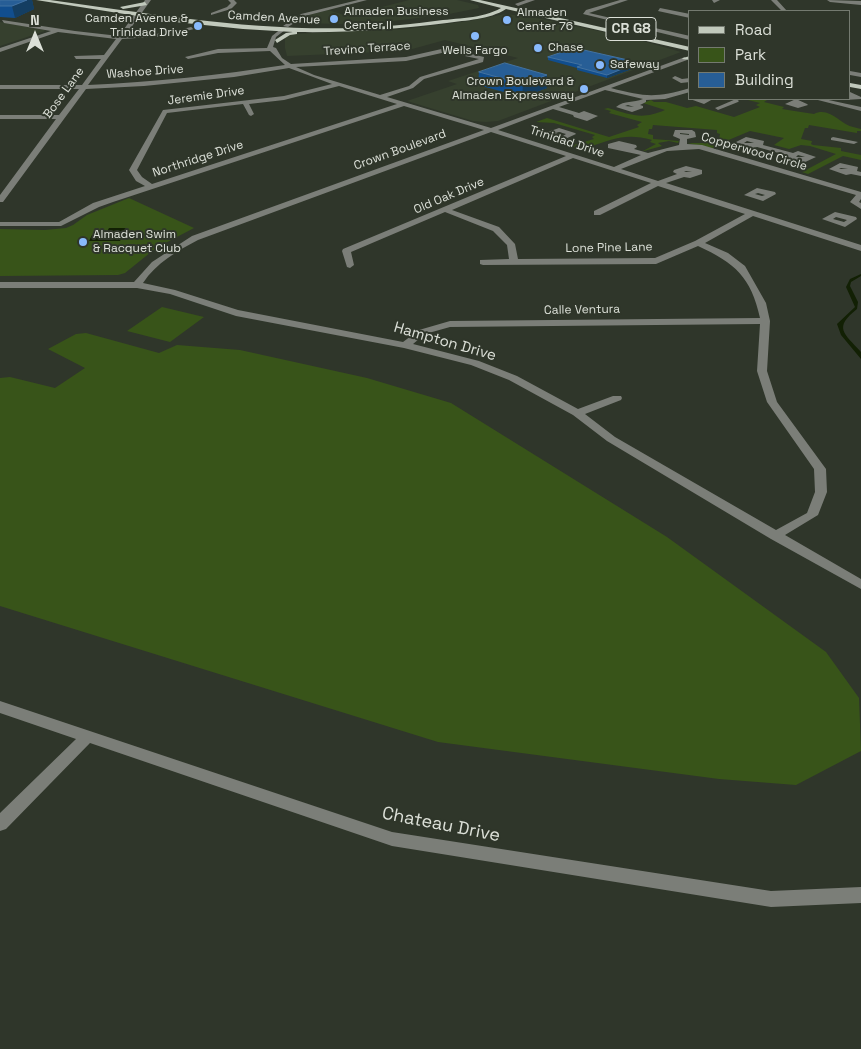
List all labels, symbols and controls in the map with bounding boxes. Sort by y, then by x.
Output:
place label: Almaden Business Center II [344,5,448,33]
place label: Almaden Center 76 [517,6,573,34]
street label: Camden Avenue [227,8,321,28]
north arrow [10,10,60,60]
legend [688,10,851,100]
text: N [30,11,40,29]
place label: Camden Avenue & Trinidad Drive [85,12,188,40]
marker: Almaden Business Center II [328,13,340,25]
marker: Almaden Center 76 [501,14,513,26]
road number: CR G8 [606,18,656,40]
marker: Camden Avenue & Trinidad Drive [192,20,204,32]
text: Road [735,20,772,39]
marker: Wells Fargo [469,30,481,42]
street label: Trevino Terrace [323,39,411,59]
place label: Chase [548,41,583,55]
marker: Chase [532,42,544,54]
place label: Wells Fargo [442,44,508,58]
text: Park [735,45,766,64]
place label: Safeway [610,58,659,72]
marker: Safeway [594,59,606,71]
street label: Washoe Drive [106,62,184,82]
street label: Bose Lane [41,65,87,121]
text: Building [735,70,794,89]
place label: Crown Boulevard & Almaden Expressway [452,75,574,103]
street label: Jeremie Drive [167,83,245,109]
marker: Crown Boulevard & Almaden Expressway [578,83,590,95]
street label: Trinidad Drive [528,123,606,161]
street label: Crown Boulevard [352,127,448,173]
street label: Copperwood Circle [699,130,809,174]
street label: Northridge Drive [151,138,245,180]
street label: Old Oak Drive [412,175,486,217]
place label: Almaden Swim & Racquet Club [93,228,181,256]
marker: Almaden Swim & Racquet Club [77,236,89,248]
street label: Lone Pine Lane [565,240,653,256]
street label: Calle Ventura [544,302,620,318]
street label: Hampton Drive [392,319,498,365]
street label: Chateau Drive [380,803,502,847]

